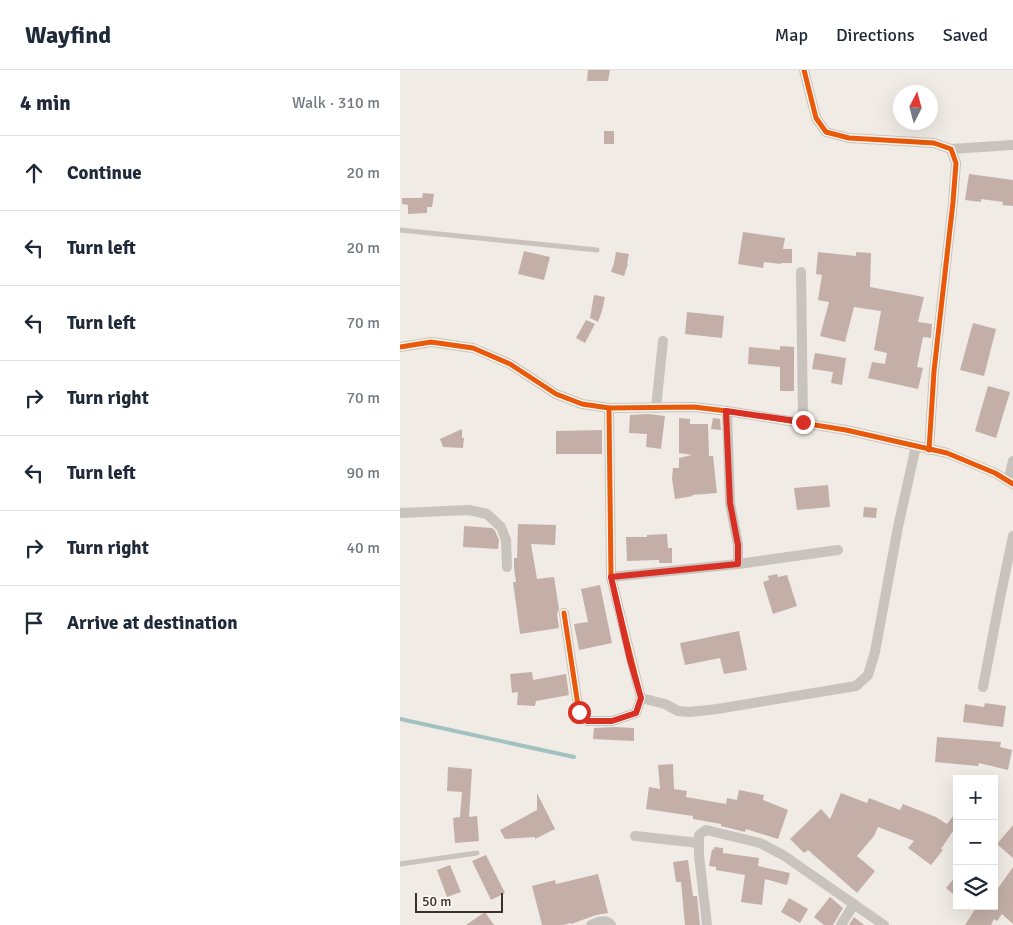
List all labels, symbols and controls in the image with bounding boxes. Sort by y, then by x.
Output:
text: Wayfind [25,20,111,50]
text: Map [775,24,808,46]
text: Directions [836,24,915,46]
text: Saved [943,24,988,46]
north arrow [893,85,938,130]
text: 4 min [20,90,71,116]
text: Walk · 310 m [292,93,380,113]
icon: ahead [20,159,48,187]
text: Continue [67,161,142,185]
text: 20 m [346,163,380,183]
icon: left [20,234,48,262]
text: Turn left [67,236,136,260]
text: 20 m [346,238,380,258]
icon: left [20,309,48,337]
text: Turn left [67,311,136,335]
text: 70 m [346,313,380,333]
icon: right [20,384,48,412]
text: Turn right [67,386,149,410]
text: 70 m [346,388,380,408]
route end [792,411,815,434]
icon: left [20,459,48,487]
text: Turn left [67,461,136,485]
text: 90 m [346,463,380,483]
icon: right [20,534,48,562]
text: Turn right [67,536,149,560]
text: 40 m [346,538,380,558]
icon: arrive [20,609,48,637]
text: Arrive at destination [67,611,238,635]
route start [568,701,591,724]
map controls [953,775,998,910]
button: + [953,775,998,820]
button: − [953,820,998,865]
button: layers [953,865,998,910]
scale bar [415,890,502,913]
text: 50 m [422,893,451,910]

